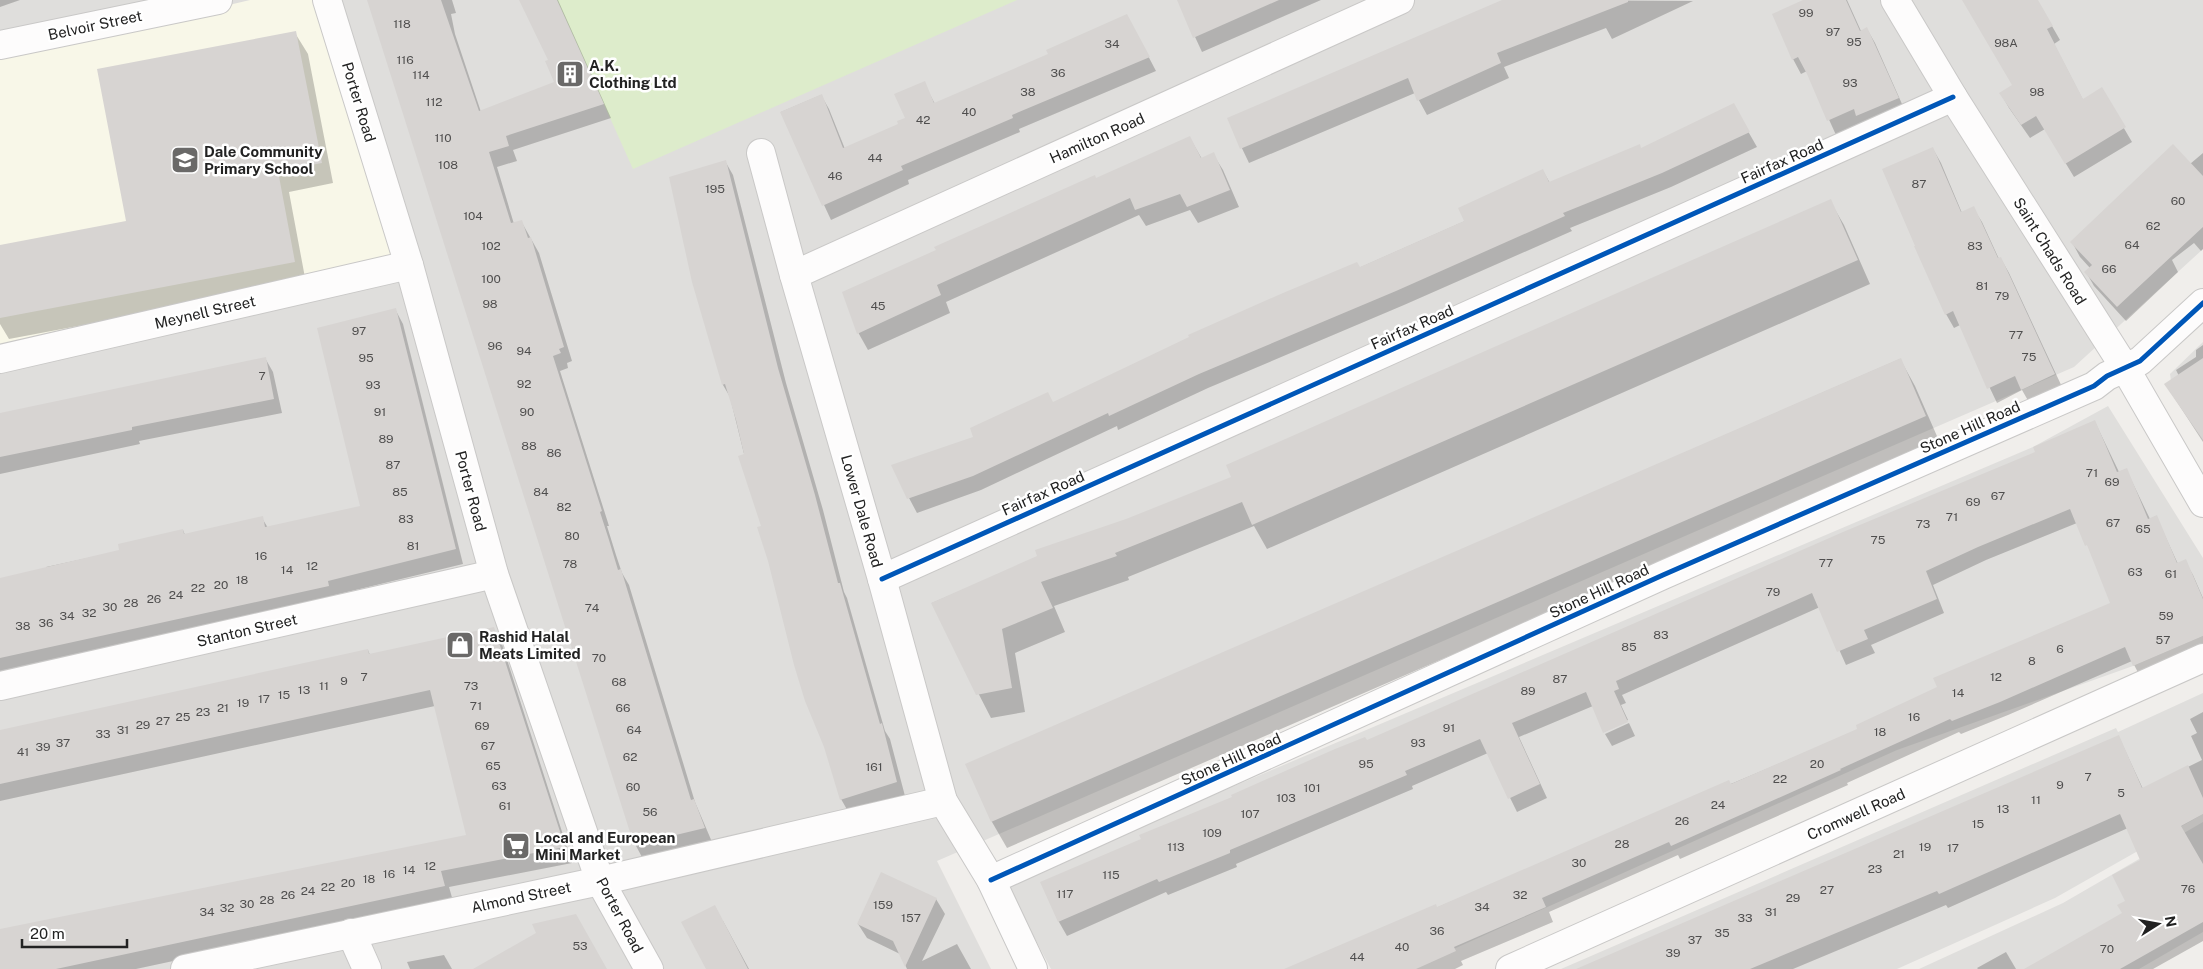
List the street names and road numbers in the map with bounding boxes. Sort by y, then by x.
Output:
street label: Belvoir Street [46,7,144,43]
street label: Porter Road [339,60,379,144]
street label: Hamilton Road [1047,109,1147,167]
street label: Fairfax Road [1738,135,1826,187]
street label: Saint Chads Road [2010,194,2090,308]
street label: Meynell Street [153,292,257,332]
street label: Fairfax Road [1368,301,1456,353]
street label: Stone Hill Road [1917,397,2023,457]
street label: Porter Road [452,449,490,533]
street label: Lower Dale Road [838,453,886,569]
street label: Fairfax Road [999,467,1087,519]
street label: Stone Hill Road [1547,560,1651,622]
street label: Stanton Street [195,610,299,650]
street label: Stone Hill Road [1178,729,1284,789]
street label: Cromwell Road [1804,785,1908,843]
street label: Porter Road [593,874,647,956]
street label: Almond Street [470,878,573,916]

